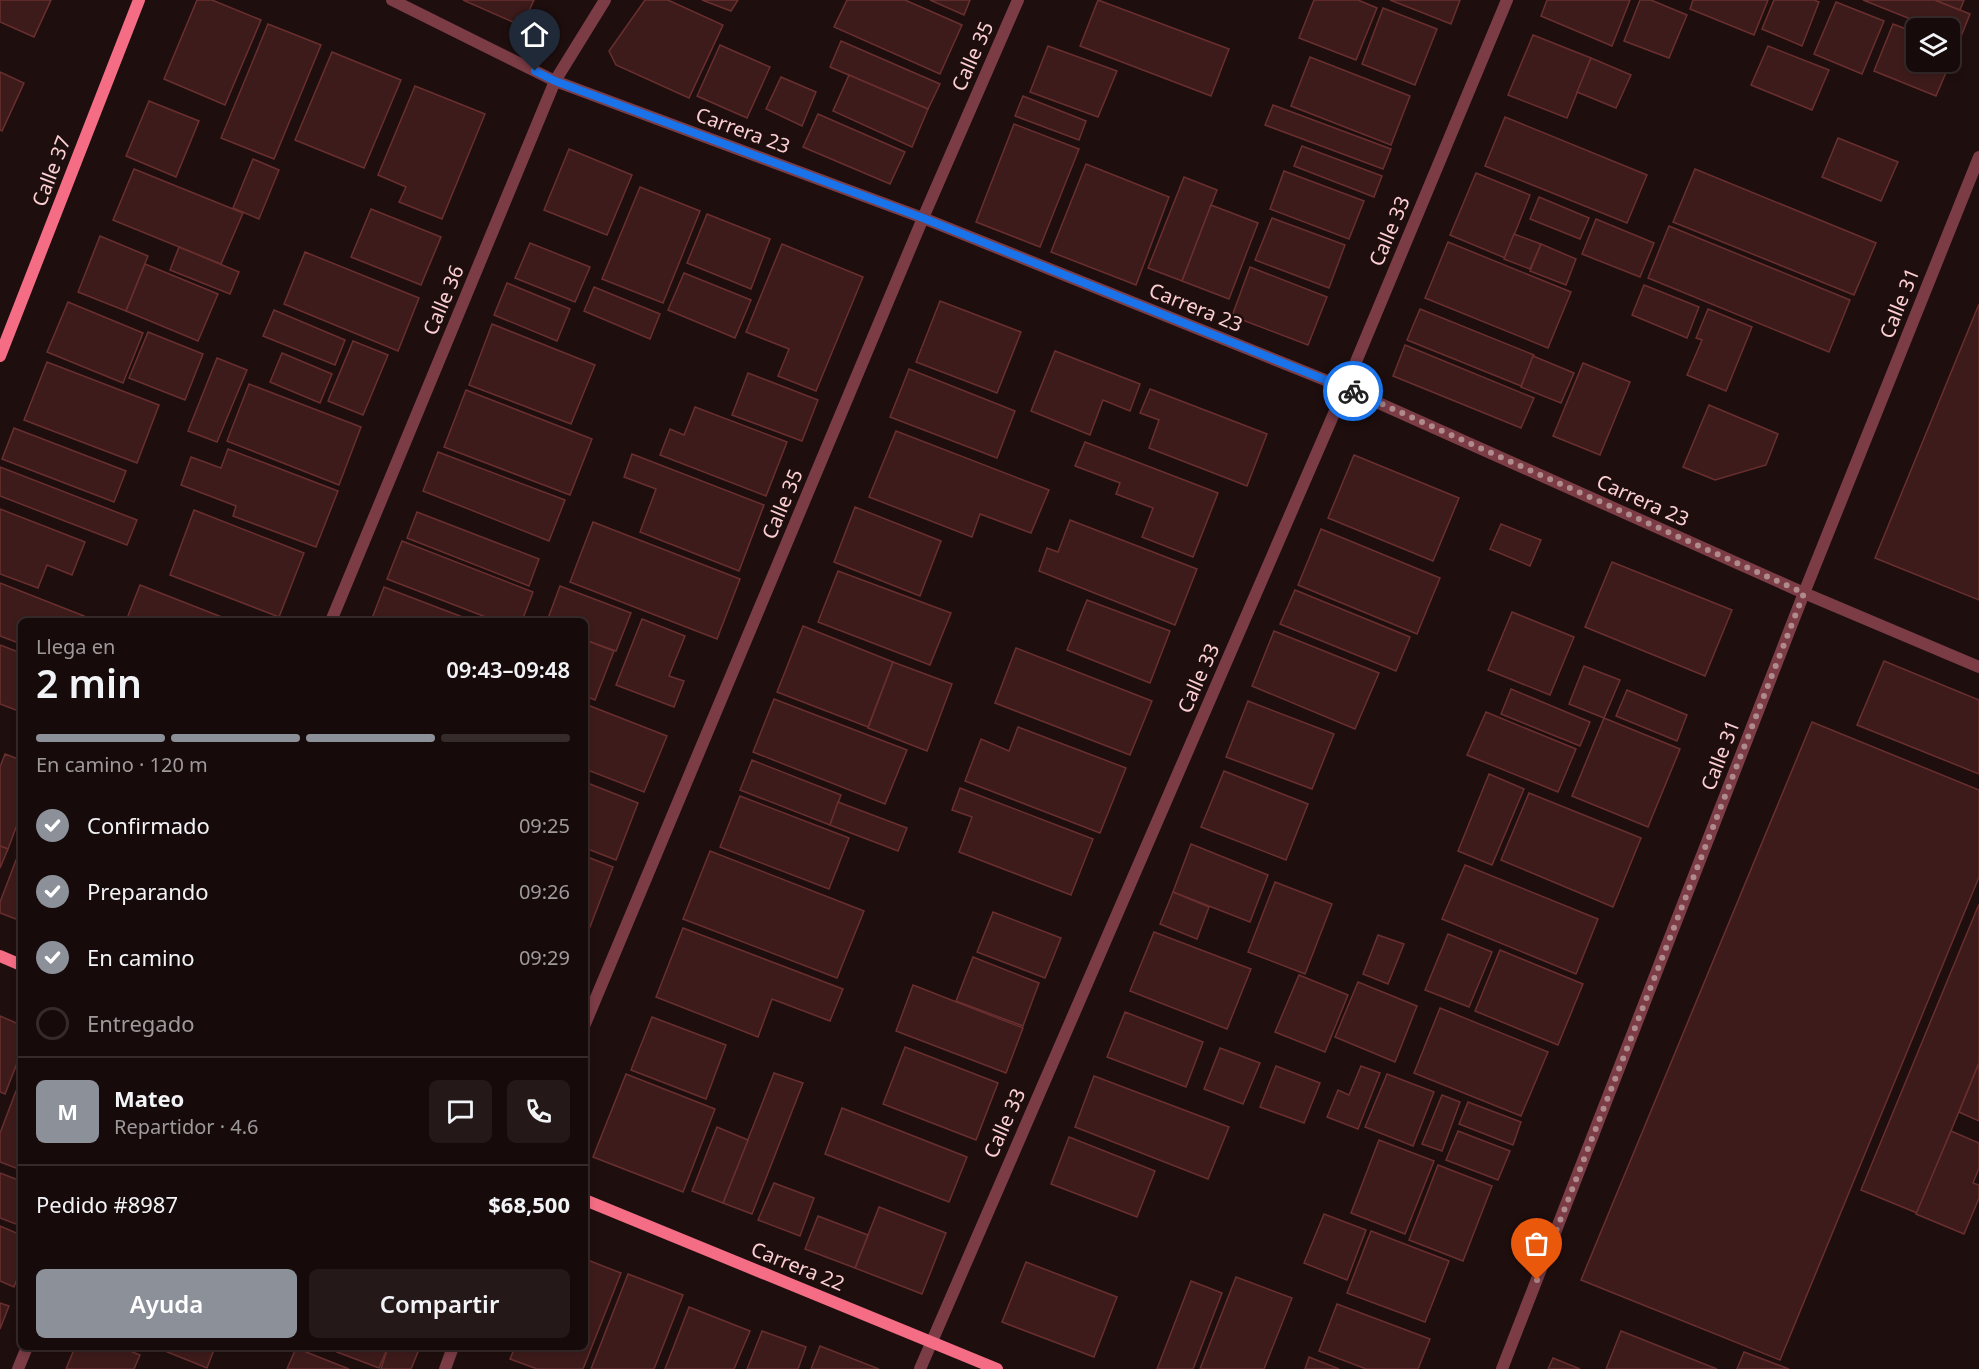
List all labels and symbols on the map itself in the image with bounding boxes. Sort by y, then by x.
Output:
pin [509,9,560,71]
street label: Calle 35 [945,17,999,95]
street label: Carrera 23 [692,100,794,160]
street label: Calle 37 [25,132,77,210]
street label: Calle 33 [1362,192,1416,270]
street label: Calle 36 [416,261,470,339]
street label: Calle 31 [1873,264,1925,342]
street label: Carrera 23 [1145,276,1247,338]
courier [1323,361,1383,421]
street label: Calle 35 [755,465,809,543]
street label: Carrera 23 [1593,468,1693,532]
street label: Calle 33 [1171,639,1225,717]
street label: Calle 31 [1694,716,1746,794]
street label: Calle 33 [977,1084,1031,1162]
pin [1511,1218,1562,1280]
street label: Carrera 22 [747,1235,849,1297]

